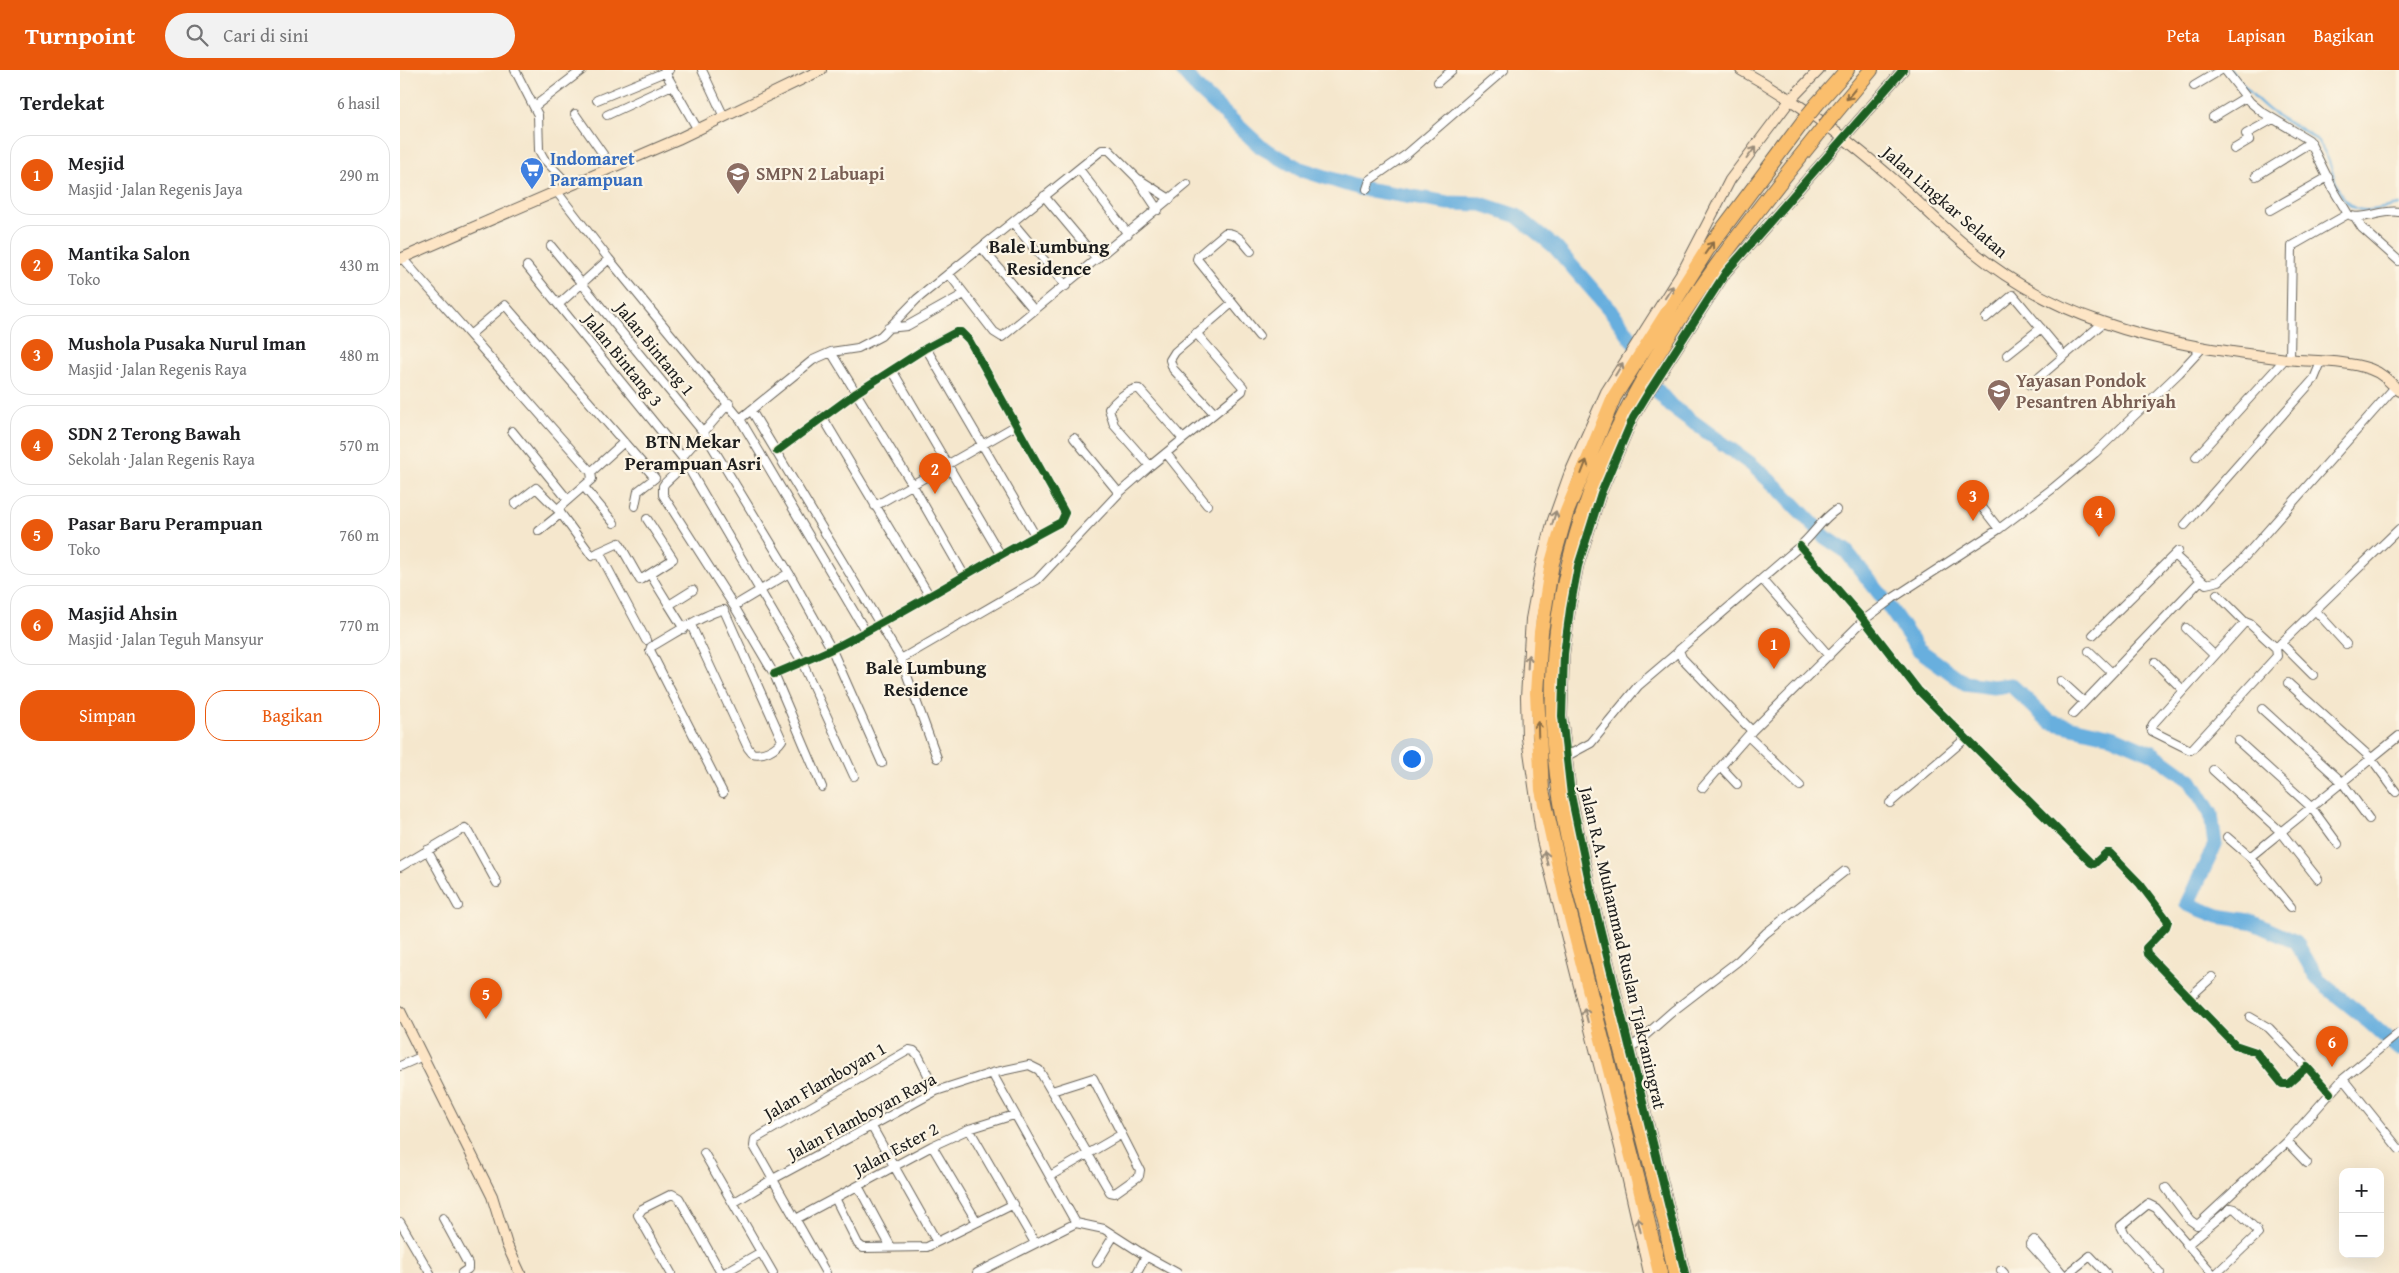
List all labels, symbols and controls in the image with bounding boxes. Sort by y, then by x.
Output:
search box [165,13,515,58]
text: Turnpoint [25,18,135,53]
icon: search [183,21,211,49]
text: Cari di sini [223,21,308,49]
text: Peta [2167,22,2200,49]
text: Lapisan [2228,22,2286,49]
text: Bagikan [2314,22,2374,49]
text: Terdekat [20,87,104,118]
one-way arrow [1846,87,1857,100]
text: 6 hasil [337,91,380,115]
street label: Jalan Lingkar Selatan [1875,138,2014,264]
place label: Indomaret Parampuan [550,145,643,193]
one-way arrow [1746,146,1756,160]
text: Mesjid [68,149,124,177]
supermarket icon: Indomaret Parampuan [519,156,545,190]
place label: SMPN 2 Labuapi [756,160,885,187]
school or university icon: SMPN 2 Labuapi [725,161,751,195]
text: 1 [33,163,41,187]
text: 290 m [339,163,379,187]
text: Masjid · Jalan Regenis Jaya [68,177,243,201]
district label: Bale Lumbung Residence [989,232,1110,282]
text: Mantika Salon [68,239,190,267]
one-way arrow [1704,241,1714,255]
text: 2 [33,253,41,277]
text: 430 m [339,253,379,277]
text: Toko [68,267,100,291]
one-way arrow [1664,286,1674,300]
street label: Jalan Bintang 1 [608,294,702,401]
street label: Jalan Bintang 3 [576,305,670,412]
text: Mushola Pusaka Nurul Iman [68,329,306,357]
text: 3 [33,343,41,367]
text: 480 m [339,343,379,367]
text: Masjid · Jalan Regenis Raya [68,357,247,381]
one-way arrow [1615,363,1625,377]
place label: Yayasan Pondok Pesantren Abhriyah [2016,367,2176,415]
school or university icon: Yayasan Pondok Pesantren Abhriyah [1986,378,2012,412]
text: SDN 2 Terong Bawah [68,419,241,447]
district label: BTN Mekar Perampuan Asri [625,427,761,477]
text: 4 [33,433,41,457]
text: 570 m [339,433,379,457]
text: Sekolah · Jalan Regenis Raya [68,447,255,471]
pin: 2 [919,453,951,494]
one-way arrow [1580,460,1589,475]
pin: 3 [1957,480,1989,521]
pin: 4 [2083,496,2115,537]
text: Pasar Baru Perampuan [68,509,263,537]
one-way arrow [1550,510,1560,526]
text: 5 [33,523,41,547]
text: 760 m [339,523,379,547]
text: Toko [68,537,100,561]
text: Masjid Ahsin [68,599,178,627]
text: 6 [33,613,41,637]
text: 770 m [339,613,379,637]
text: Masjid · Jalan Teguh Mansyur [68,627,263,651]
pin: 1 [1758,628,1790,669]
district label: Bale Lumbung Residence [866,653,987,703]
one-way arrow [1524,654,1533,670]
button: Simpan [20,690,195,741]
button: Bagikan [205,690,380,741]
one-way arrow [1533,721,1543,737]
your location [1399,746,1425,772]
street label: Jalan R.A. Muhammad Ruslan Tjakraningrat [1573,782,1674,1112]
one-way arrow [1541,850,1551,866]
pin: 5 [470,978,502,1019]
one-way arrow [1580,1008,1590,1024]
pin: 6 [2316,1026,2348,1067]
street label: Jalan Flamboyan 1 [757,1035,891,1128]
street label: Jalan Flamboyan Raya [781,1065,941,1167]
street label: Jalan Ester 2 [847,1115,943,1183]
map controls [2339,1168,2384,1258]
button: + [2339,1168,2384,1213]
button: − [2339,1213,2384,1258]
one-way arrow [1634,1218,1643,1234]

